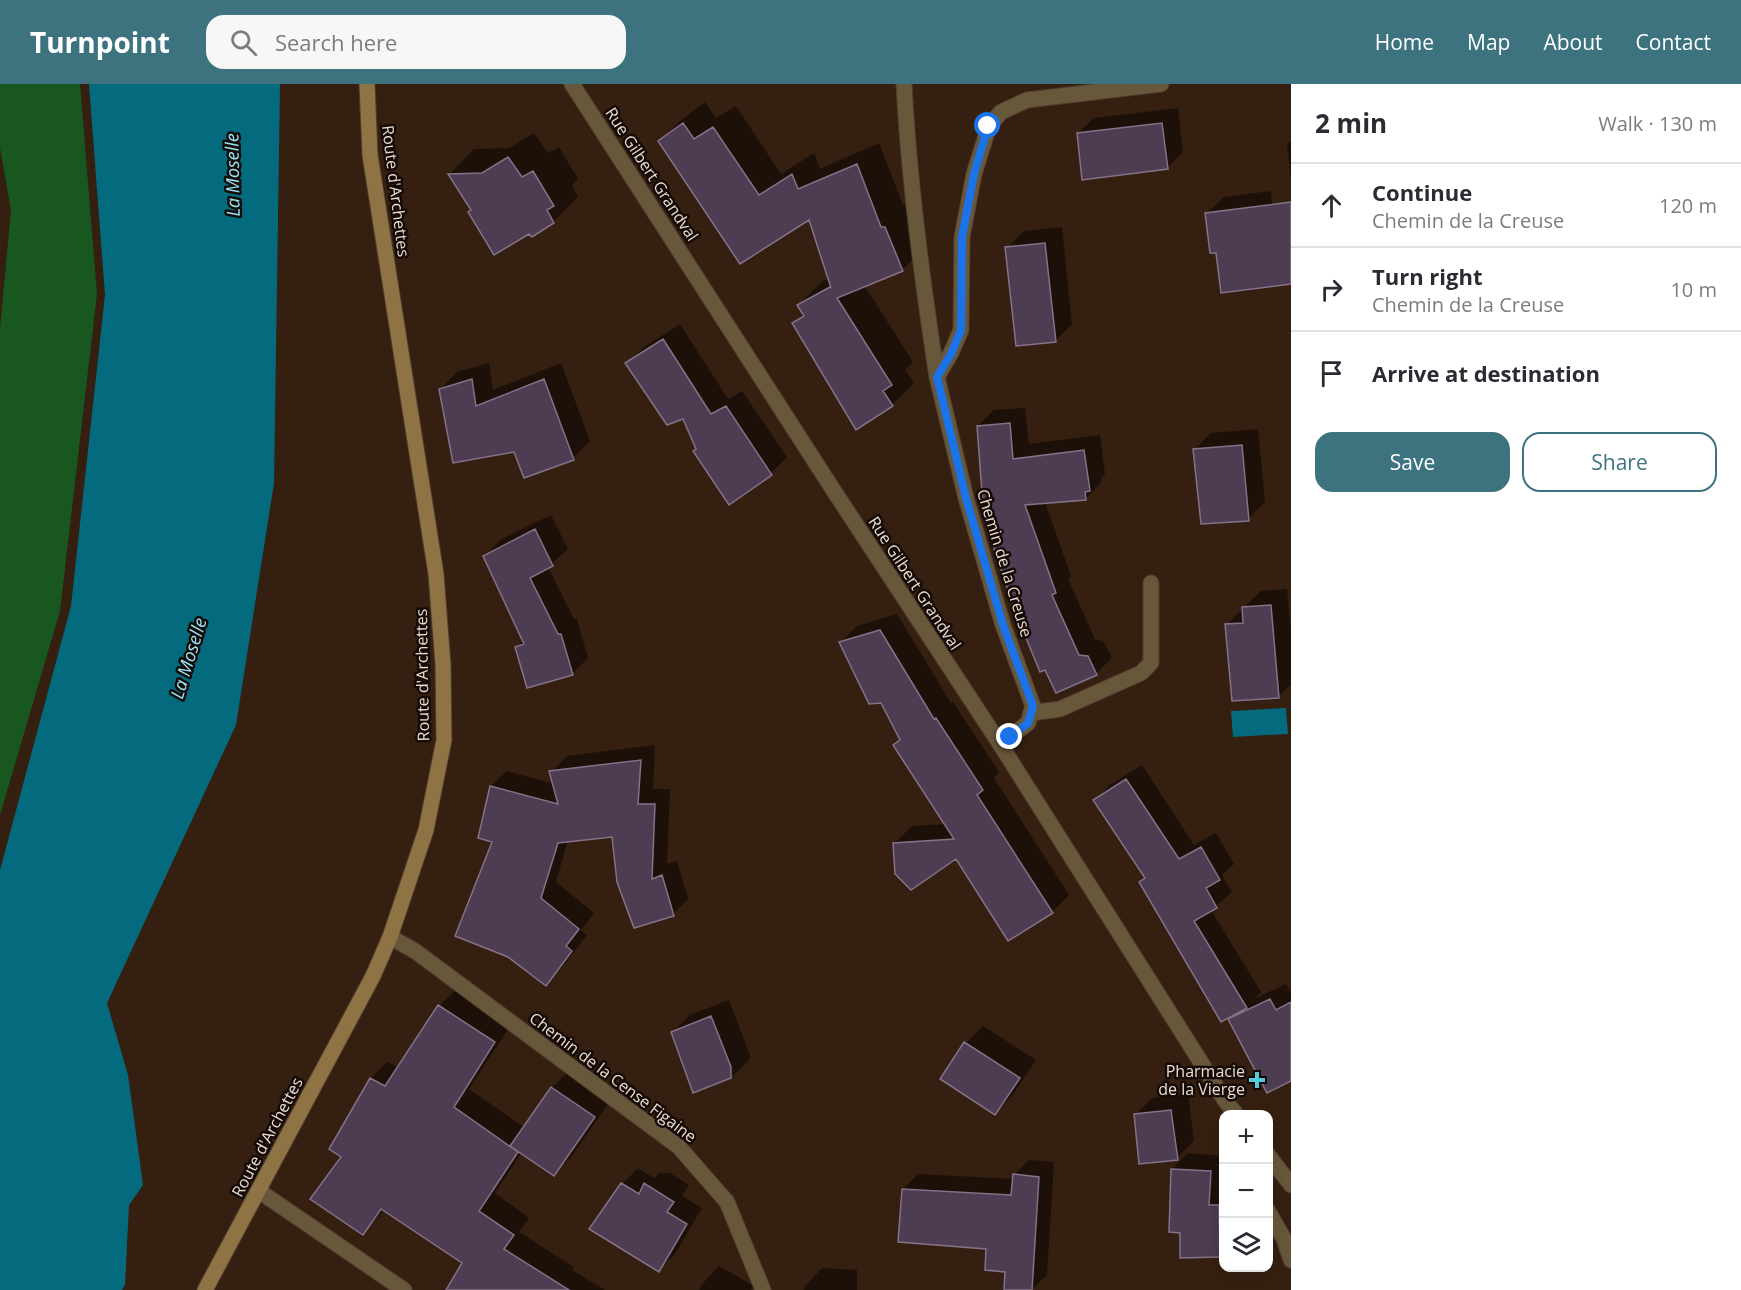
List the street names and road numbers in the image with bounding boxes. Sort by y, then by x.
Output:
street label: Rue Gilbert Grandval [600,103,704,245]
street label: Route d'Archettes [377,124,415,258]
street label: Chemin de la Creuse [972,486,1038,640]
street label: Rue Gilbert Grandval [863,512,967,654]
street label: Route d'Archettes [410,609,434,741]
street label: Chemin de la Cense Figaine [525,1007,701,1147]
street label: Route d'Archettes [226,1073,308,1201]

